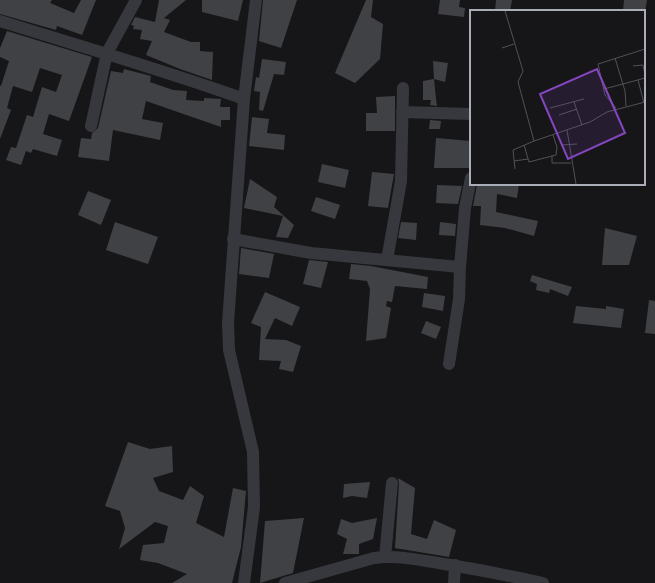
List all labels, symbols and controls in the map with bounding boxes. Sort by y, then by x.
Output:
inset map [470,10,645,185]

